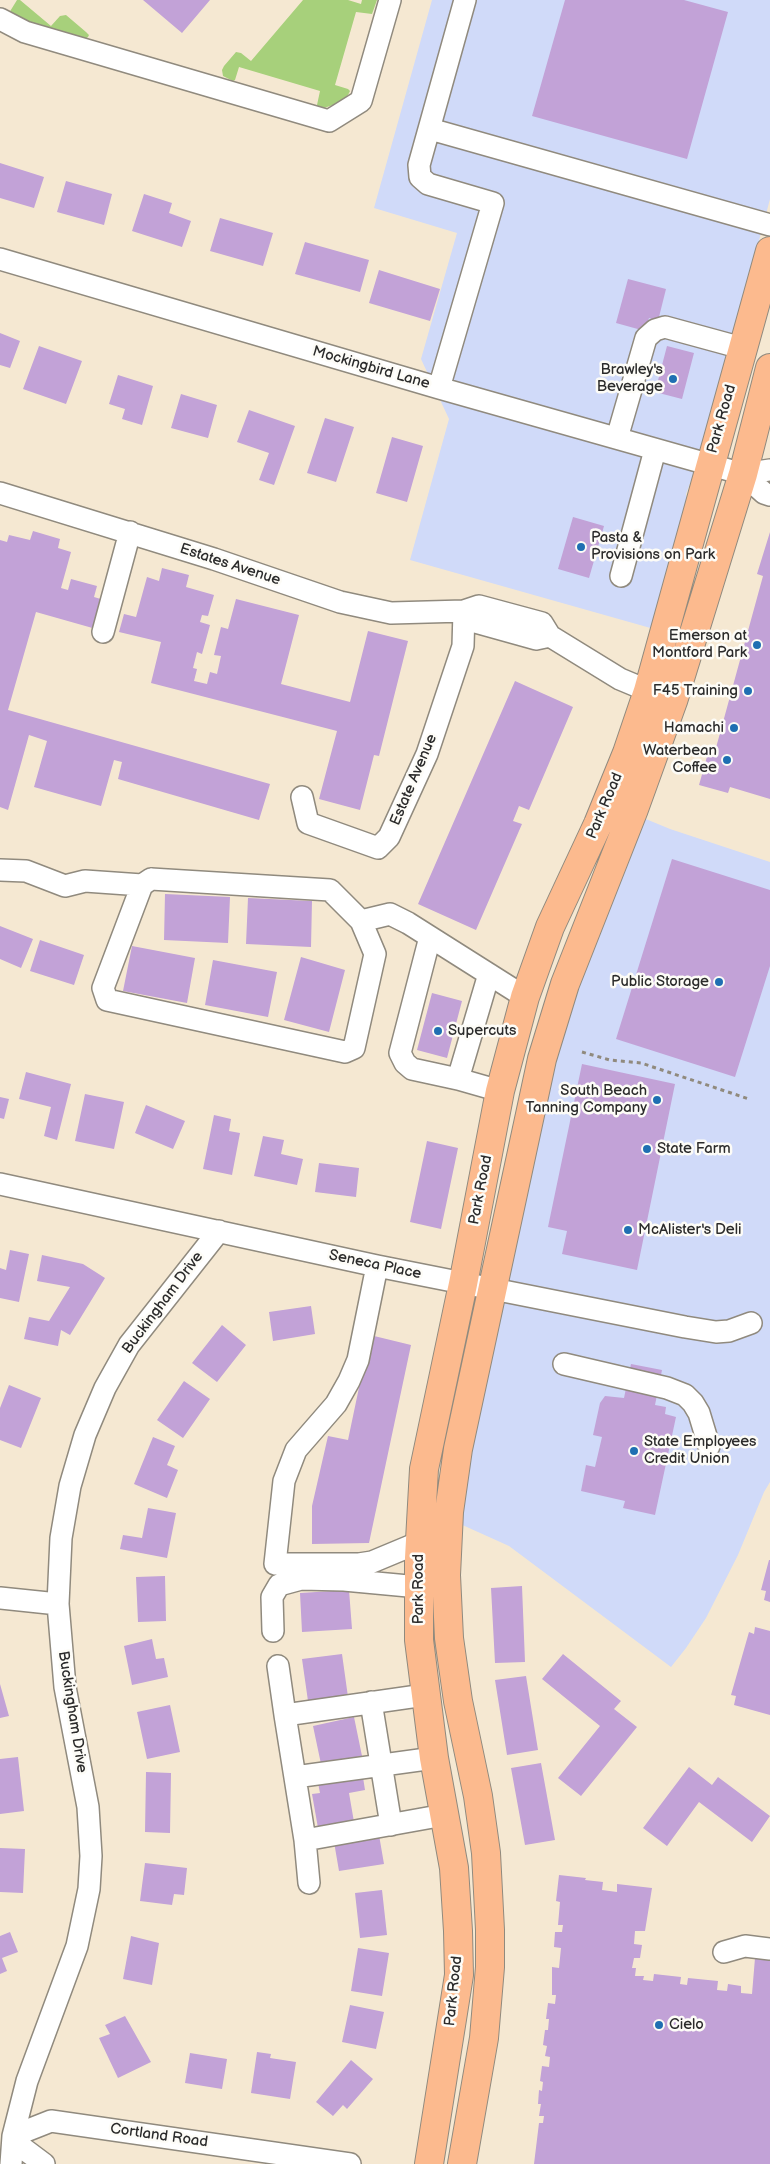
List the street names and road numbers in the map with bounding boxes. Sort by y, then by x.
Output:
street label: Mockingbird Lane [310,343,432,393]
street label: Park Road [704,383,740,455]
street label: Estates Avenue [177,540,283,590]
street label: Estate Avenue [387,732,441,828]
street label: Park Road [583,770,627,842]
street label: Park Road [465,1154,497,1226]
street label: Seneca Place [327,1246,423,1284]
street label: Buckingham Drive [119,1248,207,1358]
street label: Park Road [410,1554,428,1624]
street label: Buckingham Drive [53,1650,91,1774]
street label: Park Road [441,1955,467,2027]
street label: Cortland Road [109,2120,209,2152]

